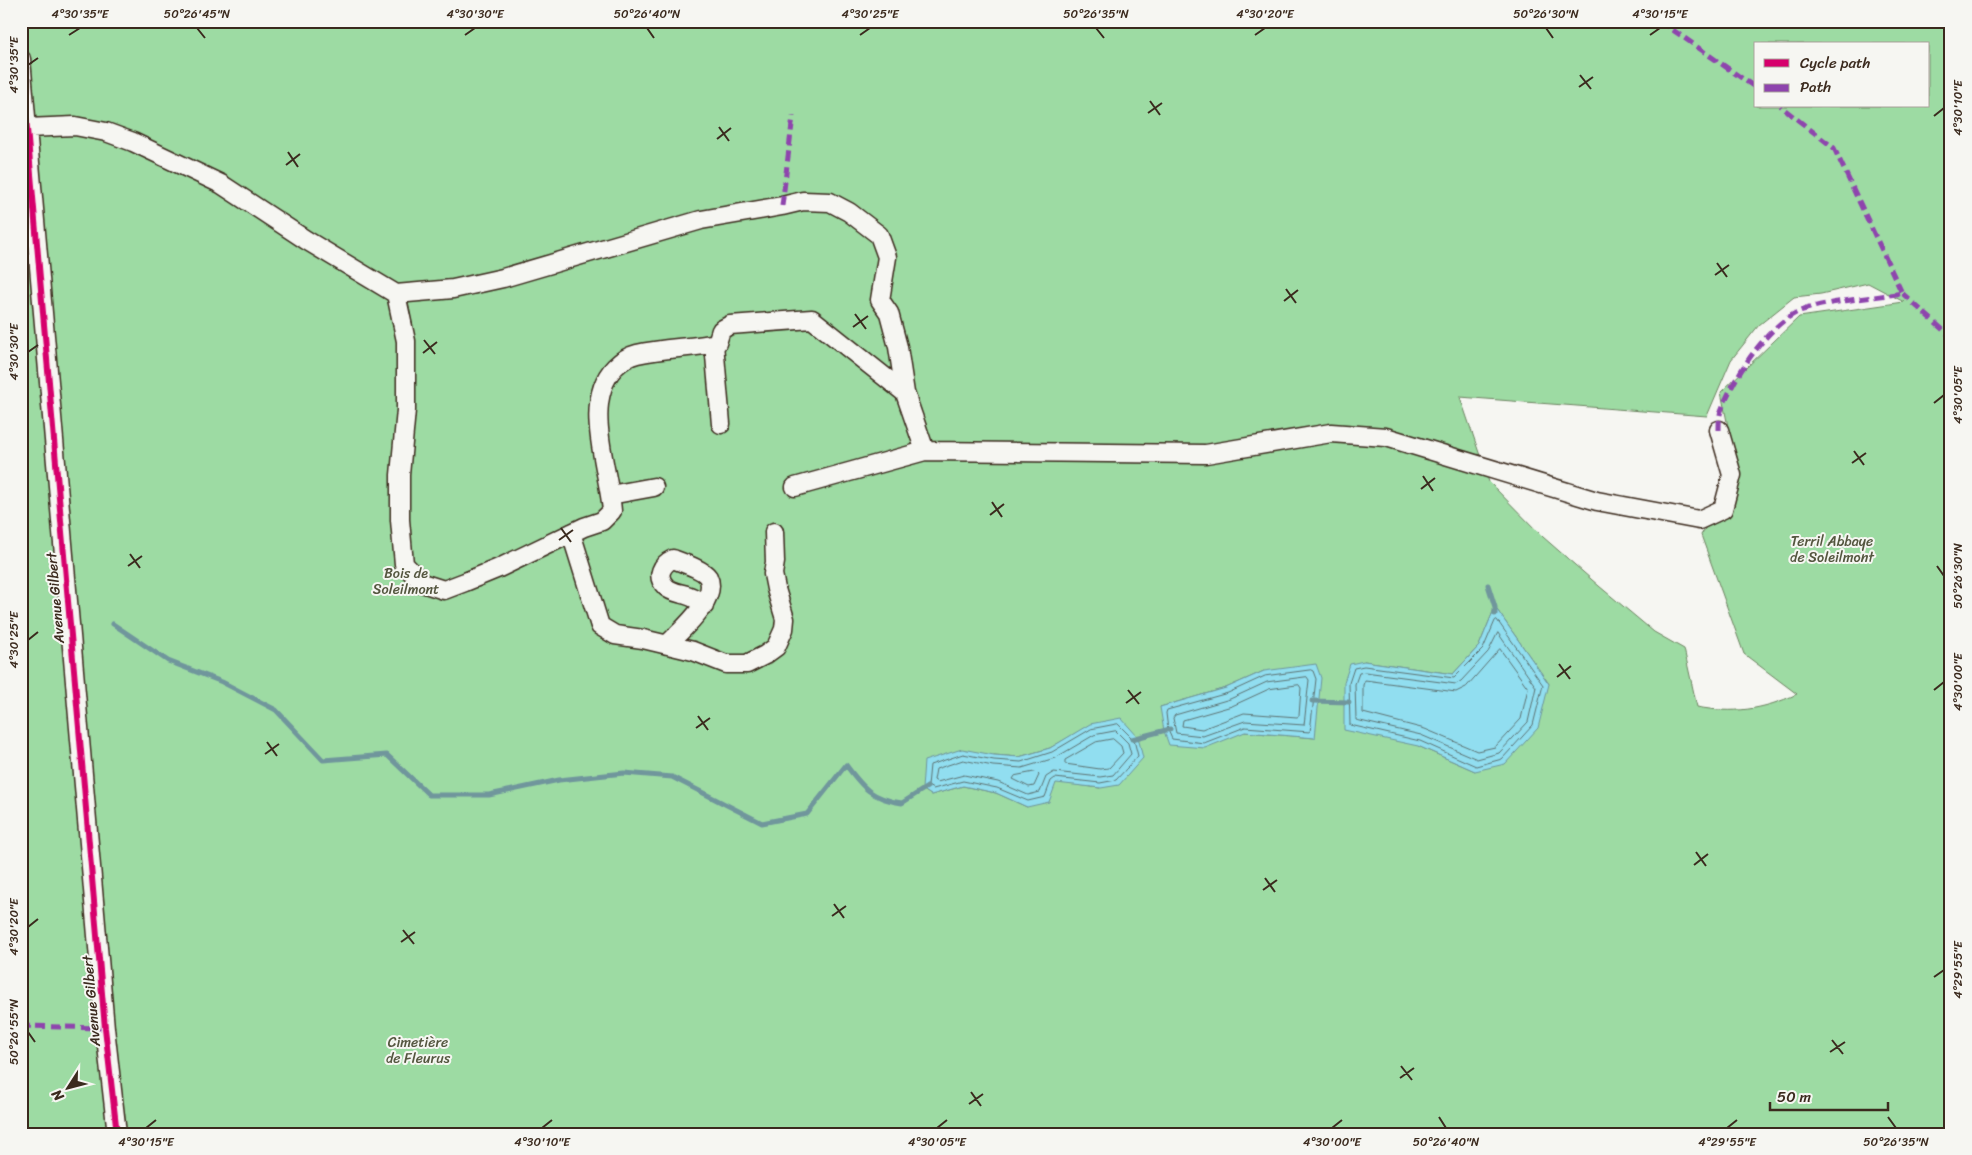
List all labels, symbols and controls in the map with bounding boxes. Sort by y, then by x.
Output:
text: 4°30'35"E [52,3,110,25]
text: 50°26'45"N [164,3,231,25]
text: 4°30'30"E [446,3,505,25]
text: 50°26'40"N [614,3,681,25]
text: 4°30'25"E [841,3,900,25]
text: 50°26'35"N [1063,3,1129,25]
text: 4°30'20"E [1236,3,1295,25]
text: 50°26'30"N [1513,3,1580,25]
text: 4°30'15"E [1632,3,1689,25]
text: 4°30'35"E [3,35,25,93]
legend [1754,42,1930,108]
text: Cycle path [1800,50,1871,76]
text: Path [1800,74,1831,100]
text: 4°30'10"E [1947,79,1969,136]
text: 4°30'30"E [3,322,25,381]
text: 4°30'05"E [1947,365,1969,424]
park label: Terril Abbaye de Soleilmont [1790,529,1875,570]
text: 50°26'30"N [1947,542,1969,609]
street label: Avenue Gilbert [39,550,72,645]
park label: Bois de Soleilmont [373,561,439,602]
text: 4°30'25"E [3,610,25,669]
text: 4°30'00"E [1947,652,1969,711]
text: 4°30'20"E [3,897,25,956]
text: 4°29'55"E [1947,940,1969,999]
street label: Avenue Gilbert [75,953,108,1048]
text: 50°26'55"N [3,998,25,1065]
park label: Cimetière de Fleurus [386,1030,451,1071]
north arrow [42,1062,92,1112]
scale bar [1770,1080,1887,1112]
text: N [45,1084,71,1107]
text: 50 m [1777,1084,1812,1110]
text: 4°30'15"E [118,1131,175,1153]
text: 4°30'10"E [514,1131,571,1153]
text: 4°30'05"E [908,1131,967,1153]
text: 4°30'00"E [1303,1131,1362,1153]
text: 50°26'40"N [1413,1131,1480,1153]
text: 4°29'55"E [1698,1131,1757,1153]
text: 50°26'35"N [1863,1131,1929,1153]

